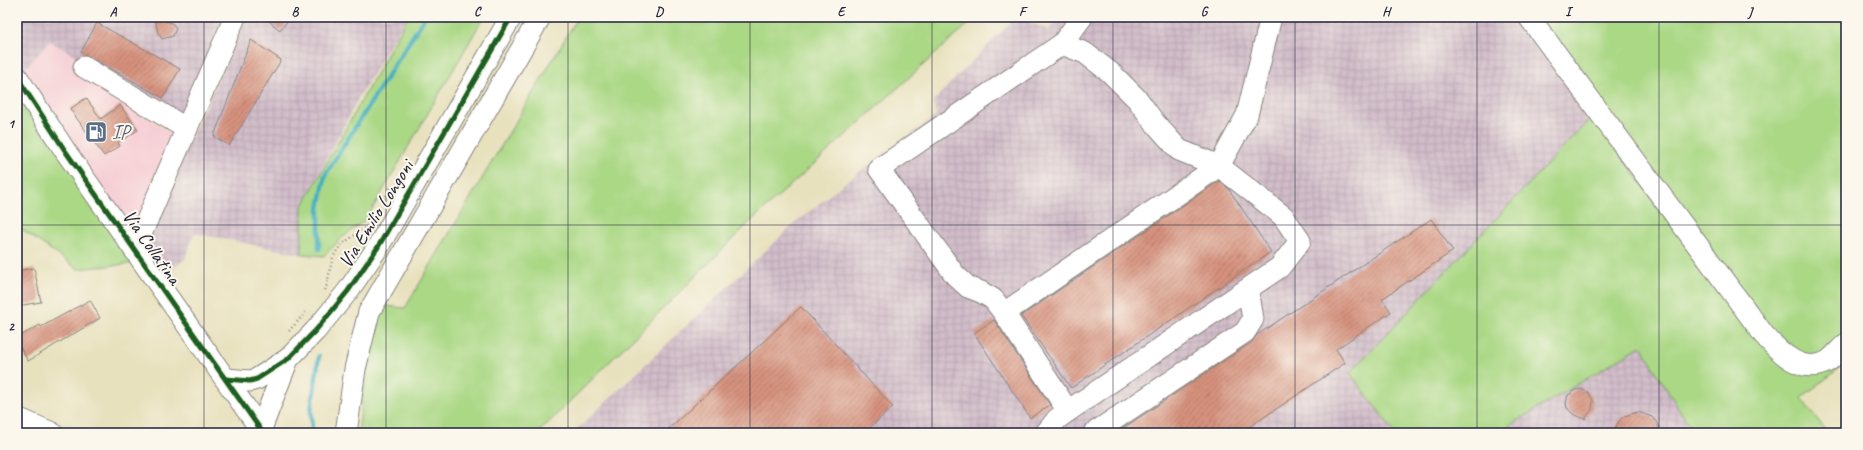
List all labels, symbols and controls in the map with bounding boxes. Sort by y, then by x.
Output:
text: A [110,4,118,20]
text: B [292,4,300,20]
text: C [474,4,482,20]
text: D [655,4,664,20]
text: E [838,4,847,20]
text: F [1019,4,1028,20]
text: G [1201,4,1209,20]
text: H [1382,4,1392,20]
text: I [1565,4,1574,20]
text: J [1747,4,1754,20]
text: 1 [8,116,16,132]
fuel station icon: IP [83,119,109,145]
place label: IP [112,120,132,145]
street label: Via Emilio Longoni [333,154,420,273]
street label: Via Collatina [117,205,188,291]
text: 2 [8,319,15,335]

